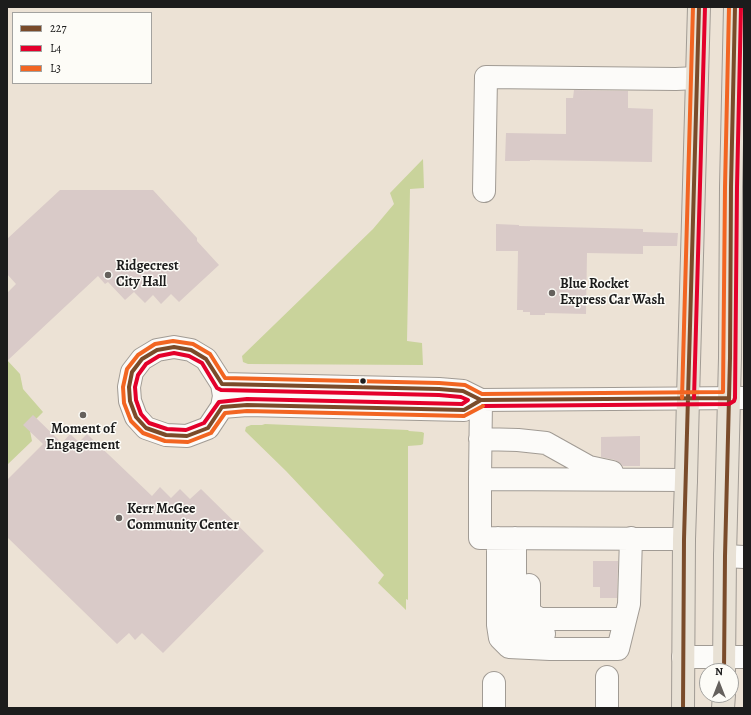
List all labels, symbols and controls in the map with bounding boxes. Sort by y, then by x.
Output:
legend [12,12,152,84]
text: 227 [50,20,66,36]
text: L4 [50,40,62,56]
text: L3 [50,60,61,76]
place label: Ridgecrest City Hall [116,259,179,292]
marker: Ridgecrest City Hall [103,270,113,280]
place label: Blue Rocket Express Car Wash [560,277,665,310]
marker: Blue Rocket Express Car Wash [547,288,557,298]
unlabelled marker [358,376,368,386]
marker: Moment of Engagement [78,410,88,420]
place label: Moment of Engagement [46,422,120,454]
place label: Kerr McGee Community Center [127,502,239,534]
marker: Kerr McGee Community Center [114,513,124,523]
north arrow [699,663,739,703]
text: N [715,664,723,679]

